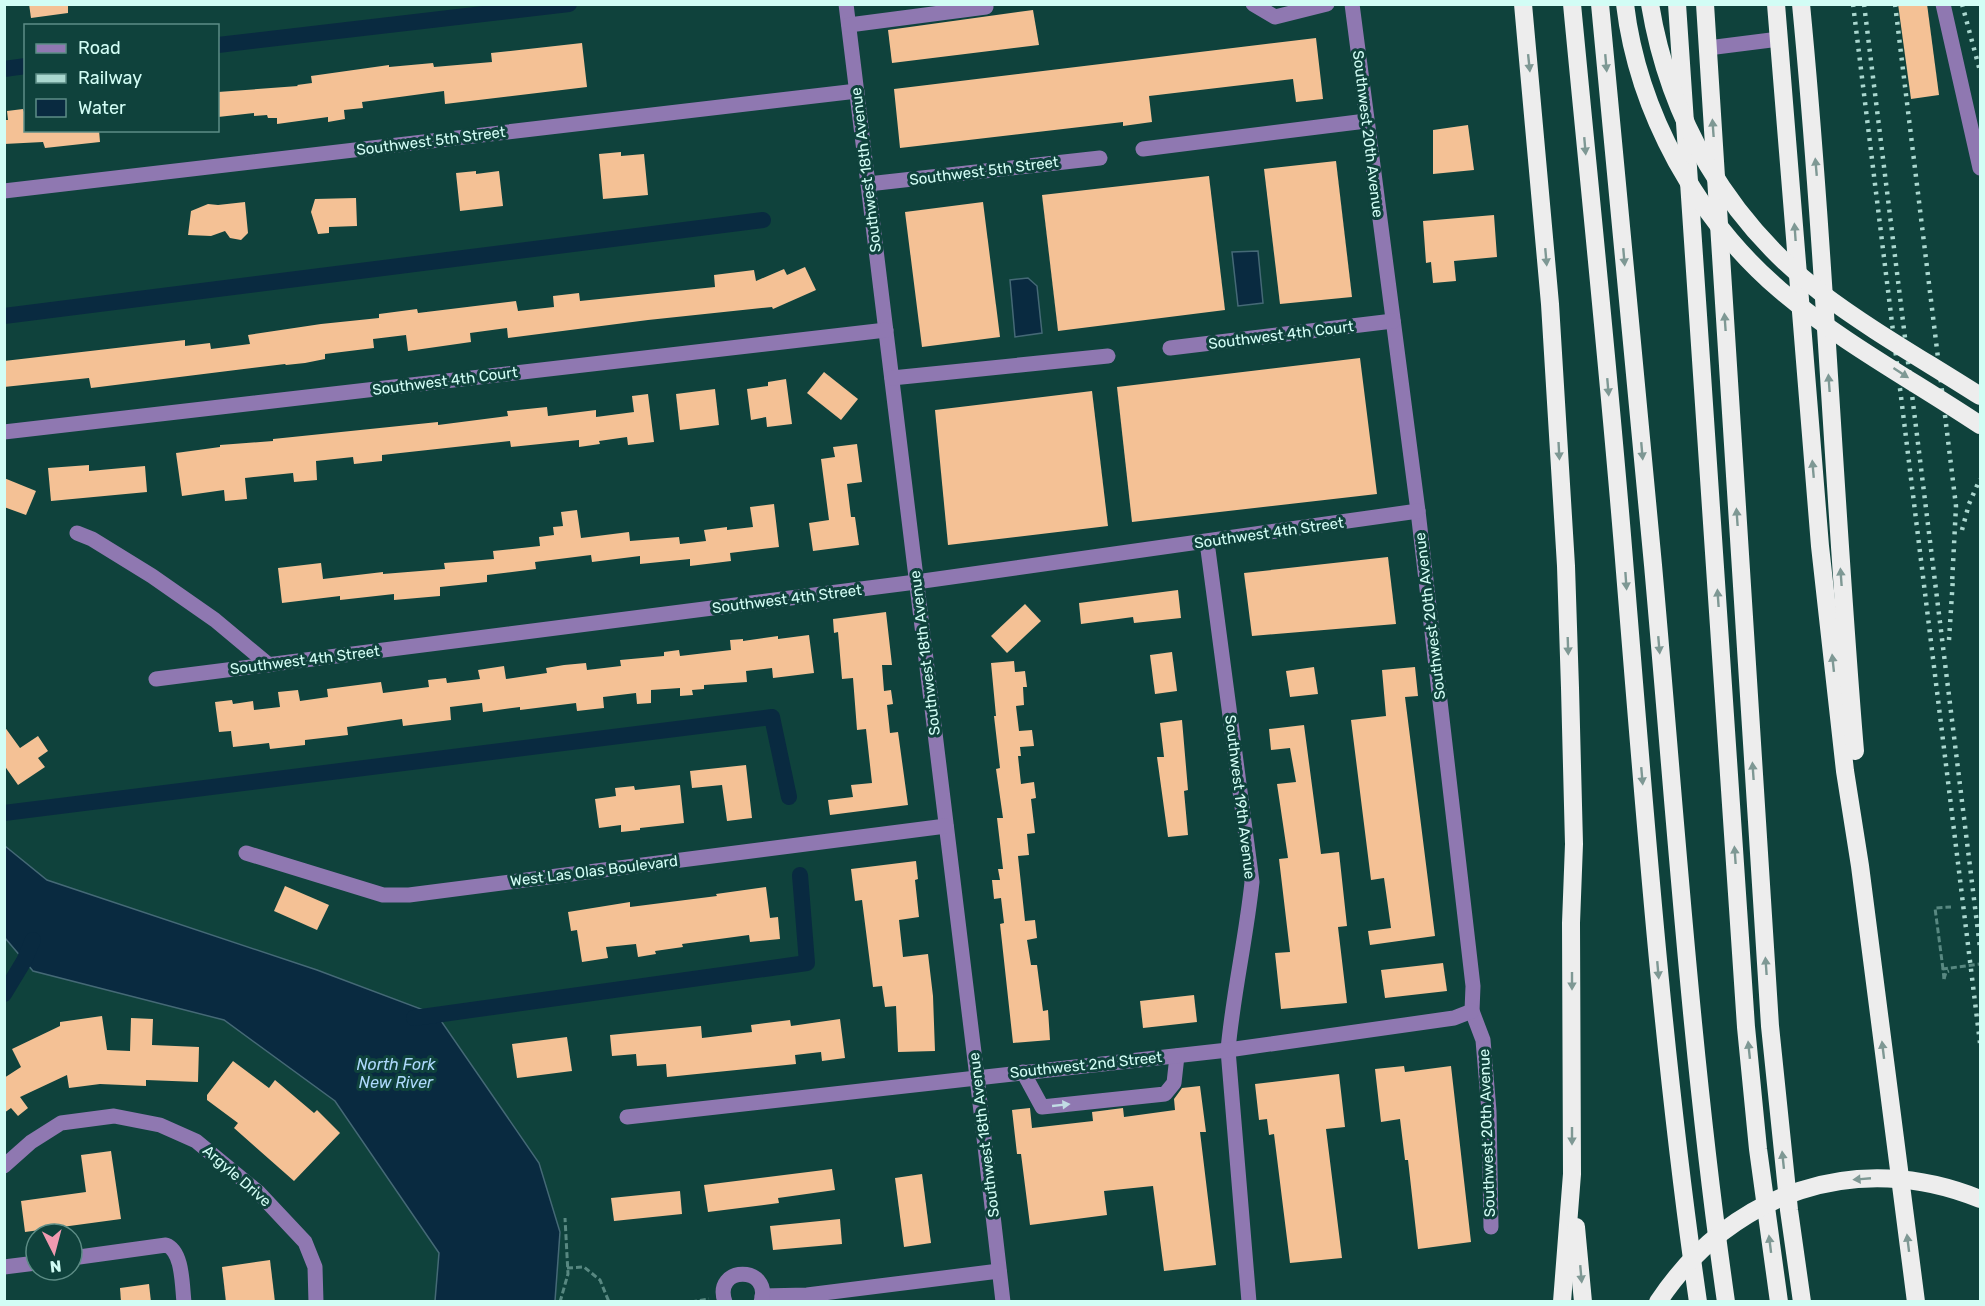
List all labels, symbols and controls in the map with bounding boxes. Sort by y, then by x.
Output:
legend [24,24,219,132]
text: Road [78,37,121,59]
street label: Southwest 20th Avenue [1349,49,1387,219]
one-way arrow [1524,53,1534,72]
one-way arrow [1601,53,1611,72]
text: Railway [78,67,142,89]
street label: Southwest 18th Avenue [847,86,885,254]
text: Water [78,97,126,119]
one-way arrow [1708,118,1718,137]
street label: Southwest 5th Street [355,123,507,159]
one-way arrow [1580,137,1590,156]
street label: Southwest 5th Street [908,153,1060,189]
one-way arrow [1811,158,1821,177]
one-way arrow [1791,223,1800,242]
one-way arrow [1541,247,1551,266]
one-way arrow [1619,247,1629,266]
one-way arrow [1720,313,1730,332]
street label: Southwest 4th Court [1207,317,1355,353]
street label: Southwest 4th Court [371,363,519,399]
one-way arrow [1892,368,1909,379]
one-way arrow [1824,373,1834,392]
one-way arrow [1603,378,1613,397]
one-way arrow [1554,442,1563,461]
one-way arrow [1637,442,1647,461]
one-way arrow [1808,459,1818,478]
one-way arrow [1733,507,1742,526]
street label: Southwest 4th Street [1193,514,1345,552]
street label: Southwest 20th Avenue [1411,531,1449,701]
one-way arrow [1836,568,1846,587]
street label: Southwest 18th Avenue [906,569,944,737]
one-way arrow [1621,572,1631,591]
street label: Southwest 4th Street [711,581,863,617]
one-way arrow [1713,588,1723,607]
one-way arrow [1655,636,1664,655]
one-way arrow [1564,637,1573,656]
street label: Southwest 4th Street [229,642,381,678]
one-way arrow [1828,653,1838,672]
street label: Southwest 19th Avenue [1221,714,1259,880]
one-way arrow [1749,762,1758,781]
one-way arrow [1637,766,1647,785]
one-way arrow [1730,846,1740,865]
street label: West Las Olas Boulevard [509,852,679,890]
one-way arrow [1761,957,1770,976]
one-way arrow [1653,961,1663,980]
one-way arrow [1567,972,1576,991]
one-way arrow [1744,1040,1754,1059]
one-way arrow [1878,1041,1887,1060]
street label: Southwest 2nd Street [1009,1048,1163,1082]
street label: Southwest 20th Avenue [1475,1049,1499,1217]
street label: Southwest 18th Avenue [965,1051,1003,1219]
water label: North Fork New River [356,1055,436,1092]
one-way arrow [1051,1100,1070,1110]
one-way arrow [1567,1126,1577,1145]
street label: Argyle Drive [199,1141,275,1211]
one-way arrow [1778,1151,1788,1170]
one-way arrow [1852,1174,1871,1184]
north arrow [24,1222,84,1282]
one-way arrow [1766,1234,1775,1253]
one-way arrow [1903,1234,1913,1253]
text: N [49,1256,62,1276]
one-way arrow [1576,1265,1586,1284]

